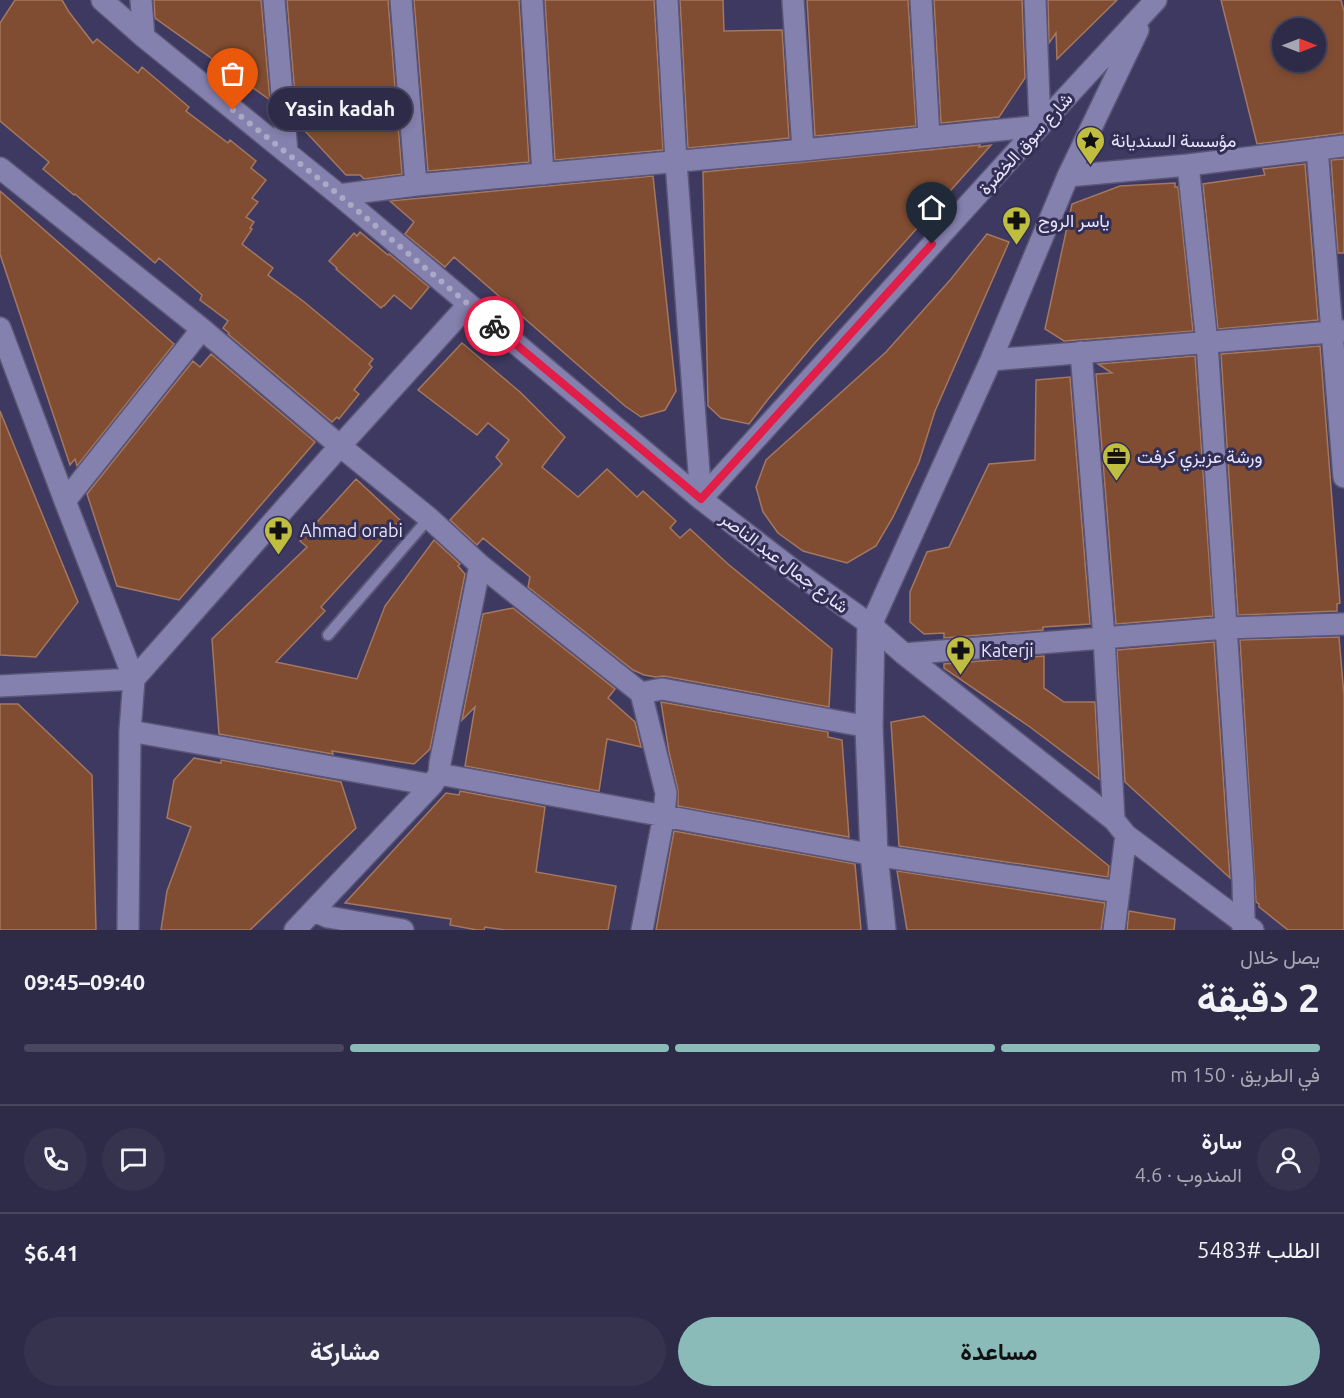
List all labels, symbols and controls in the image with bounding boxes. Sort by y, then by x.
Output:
north arrow [1272,18,1326,72]
map controls [1272,18,1326,72]
pin [207,48,258,110]
icon: bag [216,57,249,90]
street label: شارع سوق الخضرة [974,88,1078,200]
callout: Yasin kadah [269,89,413,131]
text: Yasin kadah [285,97,395,120]
place icon: مؤسسة السنديانة [1074,124,1106,166]
place label: مؤسسة السنديانة [1111,130,1236,152]
pin [906,182,957,244]
icon: home [915,191,948,224]
pharmacy icon: ياسر الروح [1001,204,1033,246]
place label: ياسر الروح [1038,210,1110,233]
courier [464,296,524,356]
icon: bike [478,310,511,343]
office icon: ورشة عزيزي كرفت [1100,440,1132,482]
place label: ورشة عزيزي كرفت [1137,446,1262,472]
street label: شارع جمال عبد الناصر [715,507,853,619]
pharmacy icon: Ahmad orabi [263,514,295,556]
place label: Ahmad orabi [300,520,403,540]
pharmacy icon: Katerji [944,634,976,676]
place label: Katerji [981,640,1034,660]
text: يصل خلال [1240,945,1320,968]
text: 09:40–09:45 [24,969,145,994]
text: 2 دقيقة [1197,976,1320,1019]
text: في الطريق · 150 m [1170,1063,1320,1086]
button: phone [24,1128,87,1191]
button: chat [102,1128,165,1191]
text: سارة [1201,1128,1242,1153]
button: person [1257,1128,1320,1191]
text: المندوب · 4.6 [1135,1163,1242,1186]
text: الطلب #5483 [1197,1237,1320,1262]
text: $6.41 [24,1240,79,1265]
button: مشاركة [24,1317,666,1386]
button: مساعدة [678,1317,1320,1386]

